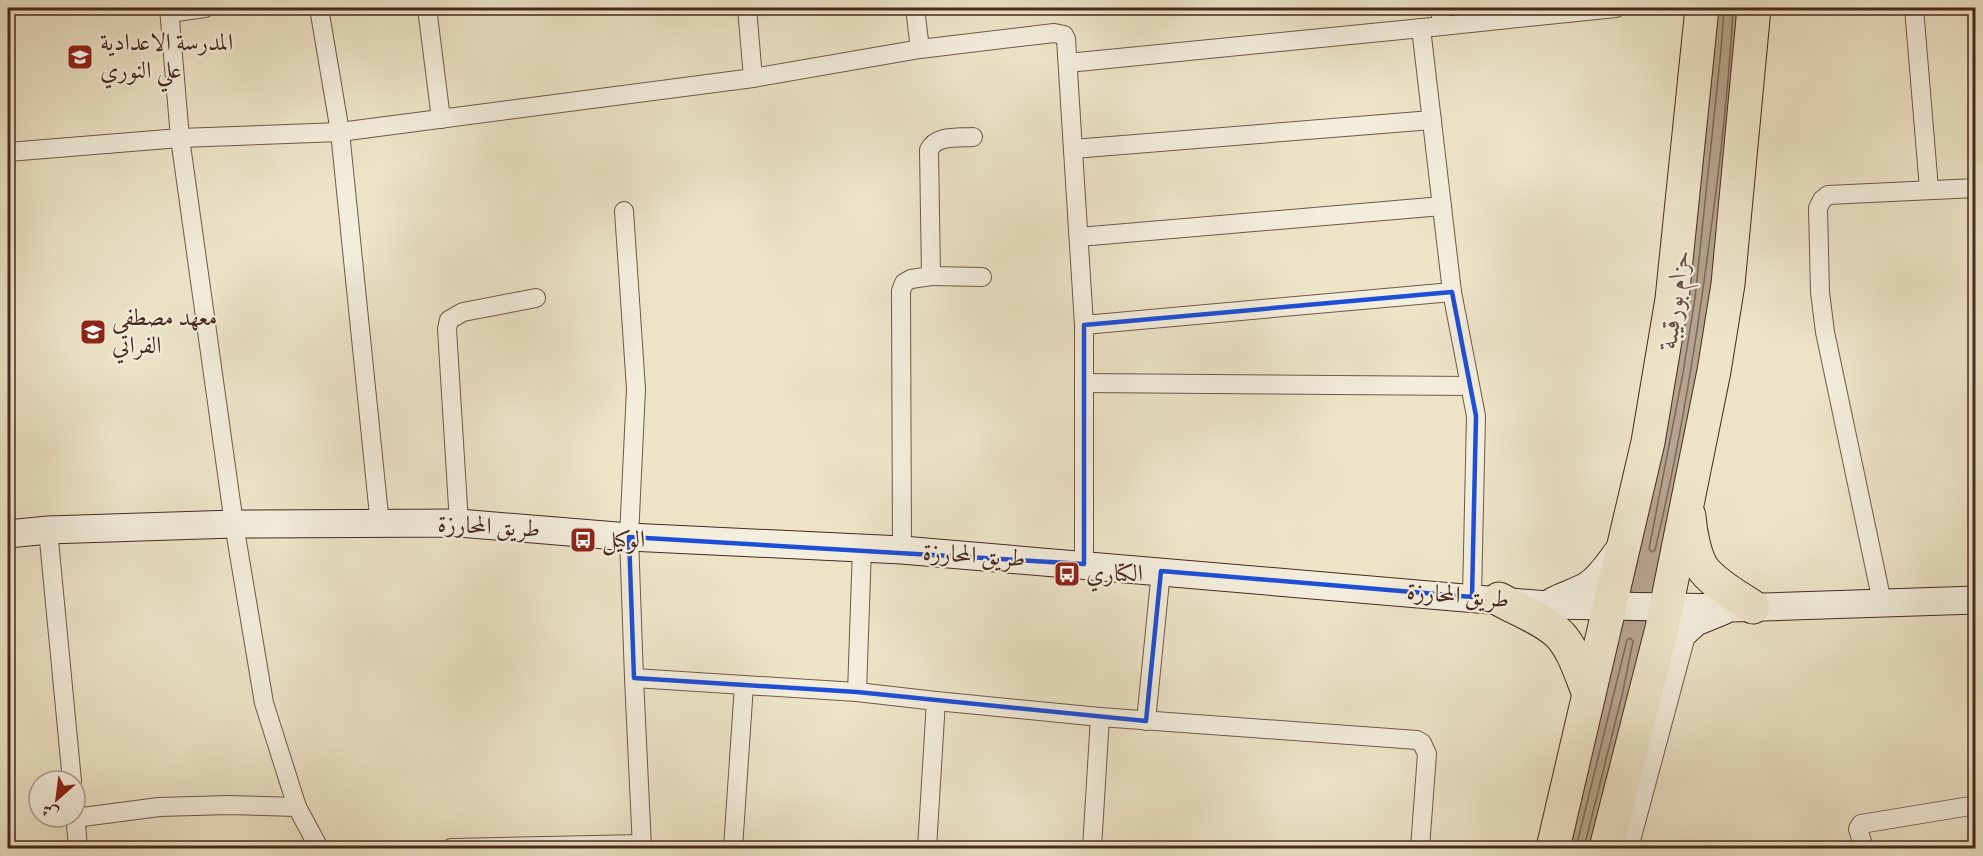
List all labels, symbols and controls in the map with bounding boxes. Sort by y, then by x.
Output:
place label: المدرسة الاعدادية علي النوري [100,28,233,93]
school or university icon: المدرسة الاعدادية علي النوري [65,42,95,72]
water label: حزام بورقيبة [1652,247,1704,354]
place label: معهد مصطفى الفراتي [112,303,217,364]
school or university icon: معهد مصطفى الفراتي [78,317,108,347]
street label: طريق المحارزة [437,509,541,545]
bus stop icon: الوكيل [568,525,598,555]
place label: الوكيل [602,525,645,556]
street label: طريق المحارزة [922,537,1026,575]
bus stop icon: الكتاري [1052,559,1082,589]
place label: الكتاري [1086,559,1143,592]
street label: طريق المحارزة [1406,577,1510,615]
north arrow [27,769,87,829]
text: ش [39,799,62,824]

